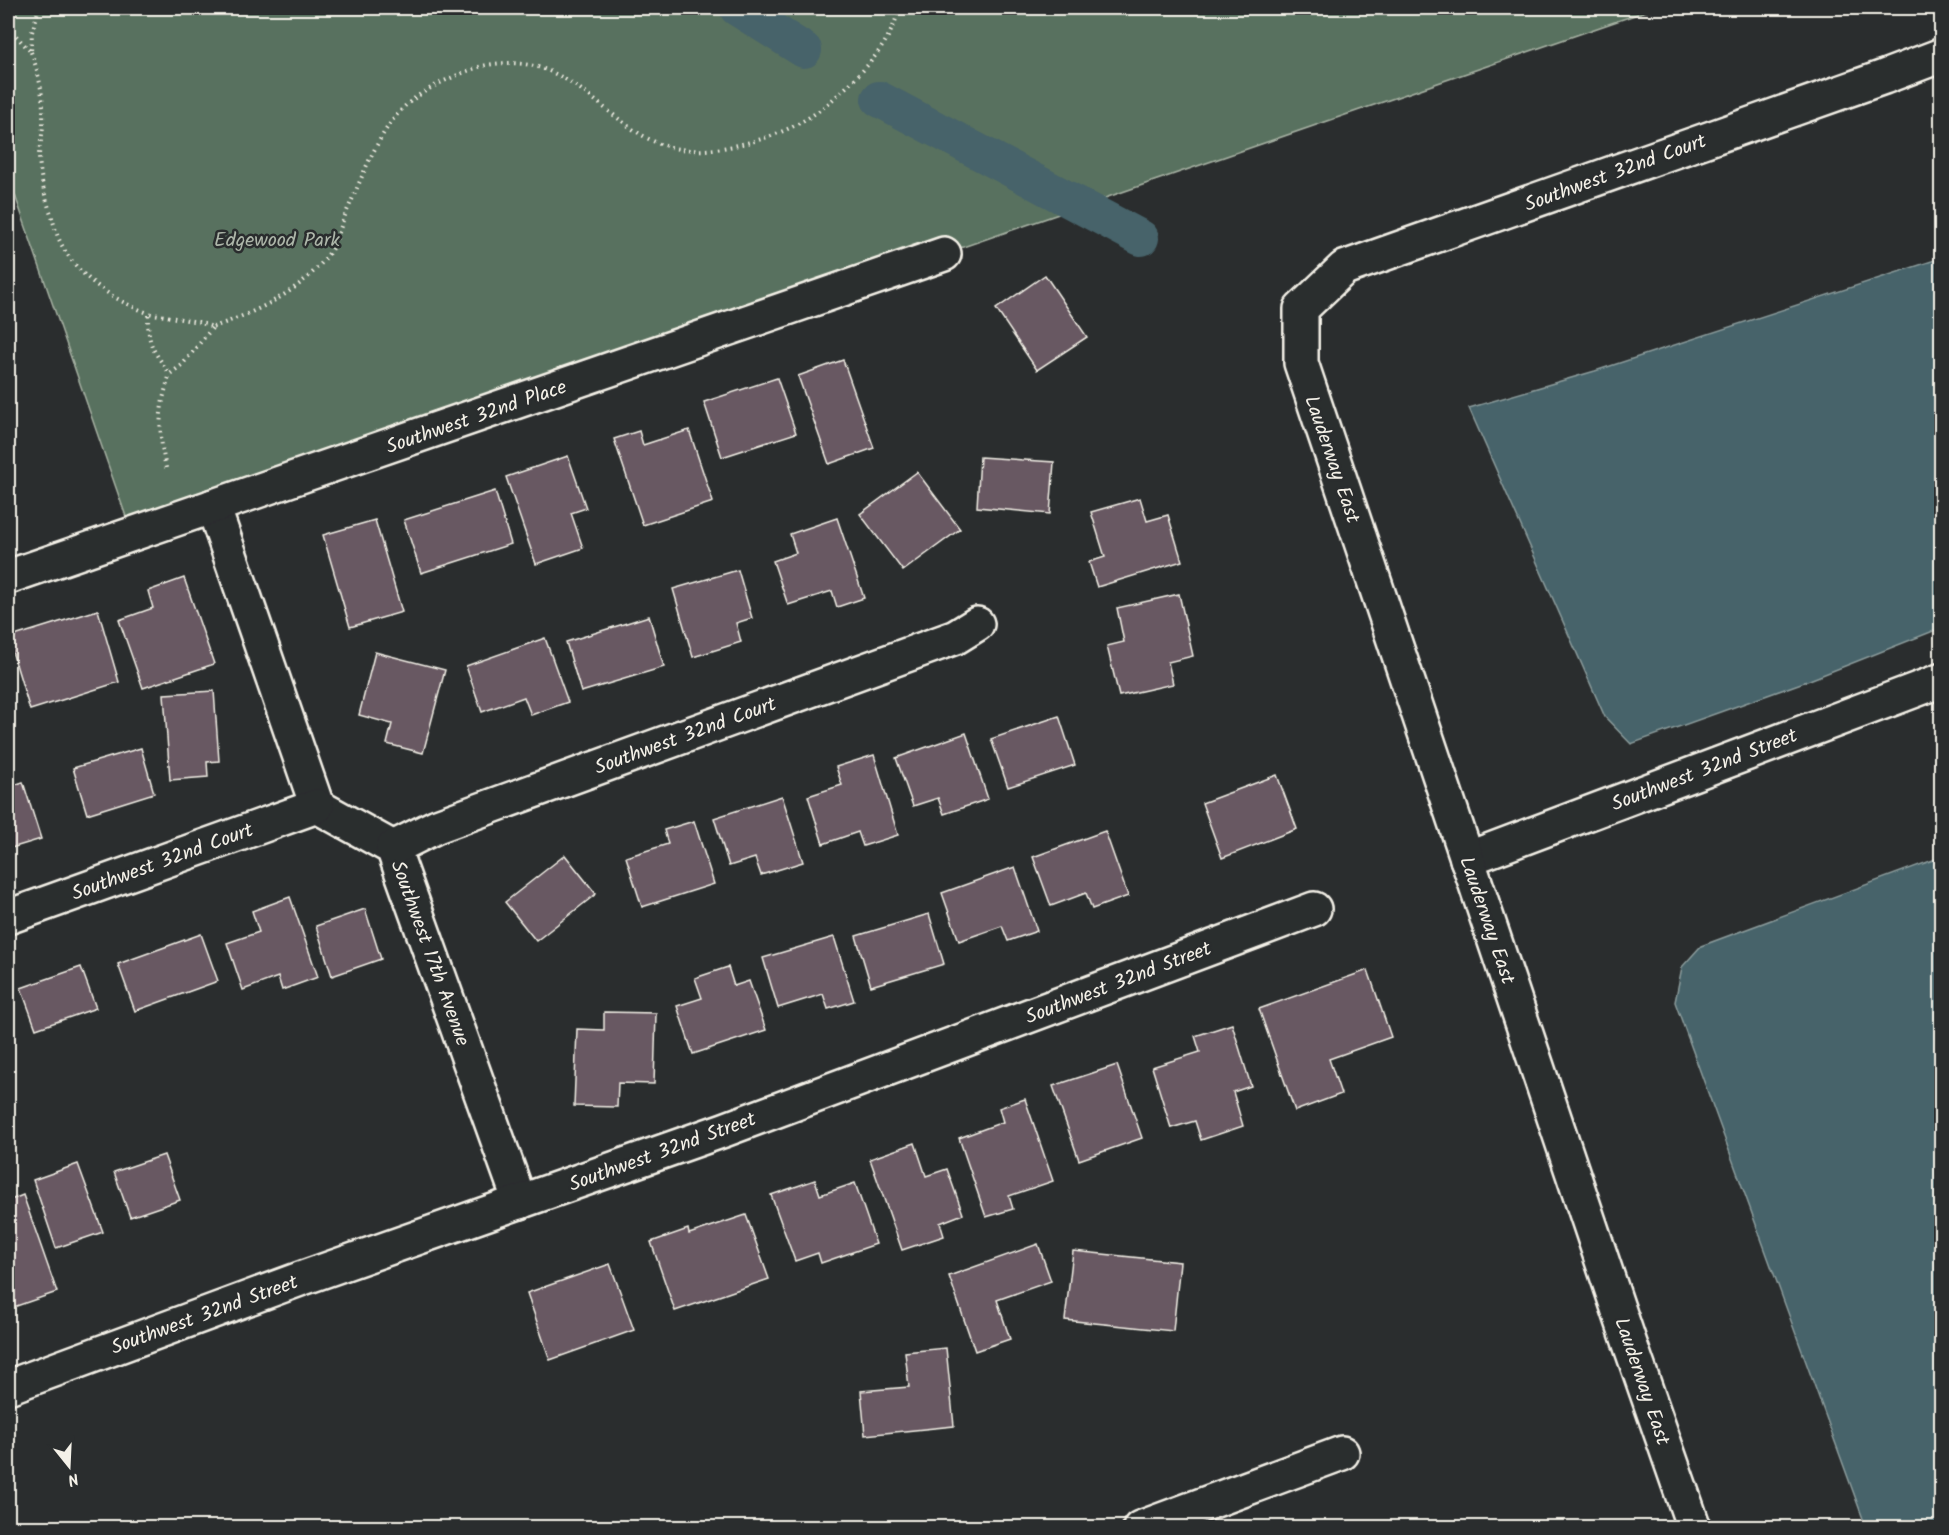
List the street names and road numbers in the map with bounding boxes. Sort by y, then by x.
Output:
street label: Southwest 32nd Court [1520,126,1711,222]
street label: Southwest 32nd Place [382,372,571,464]
street label: Lauderway East [1294,392,1368,528]
street label: Southwest 32nd Court [590,689,781,785]
street label: Southwest 32nd Street [1607,721,1803,821]
street label: Southwest 32nd Court [67,815,258,911]
street label: Lauderway East [1449,853,1523,989]
street label: Southwest 17th Avenue [381,856,478,1051]
street label: Southwest 32nd Street [1021,934,1217,1034]
street label: Southwest 32nd Street [565,1104,761,1202]
street label: Southwest 32nd Street [107,1267,303,1365]
street label: Lauderway East [1604,1314,1678,1450]

